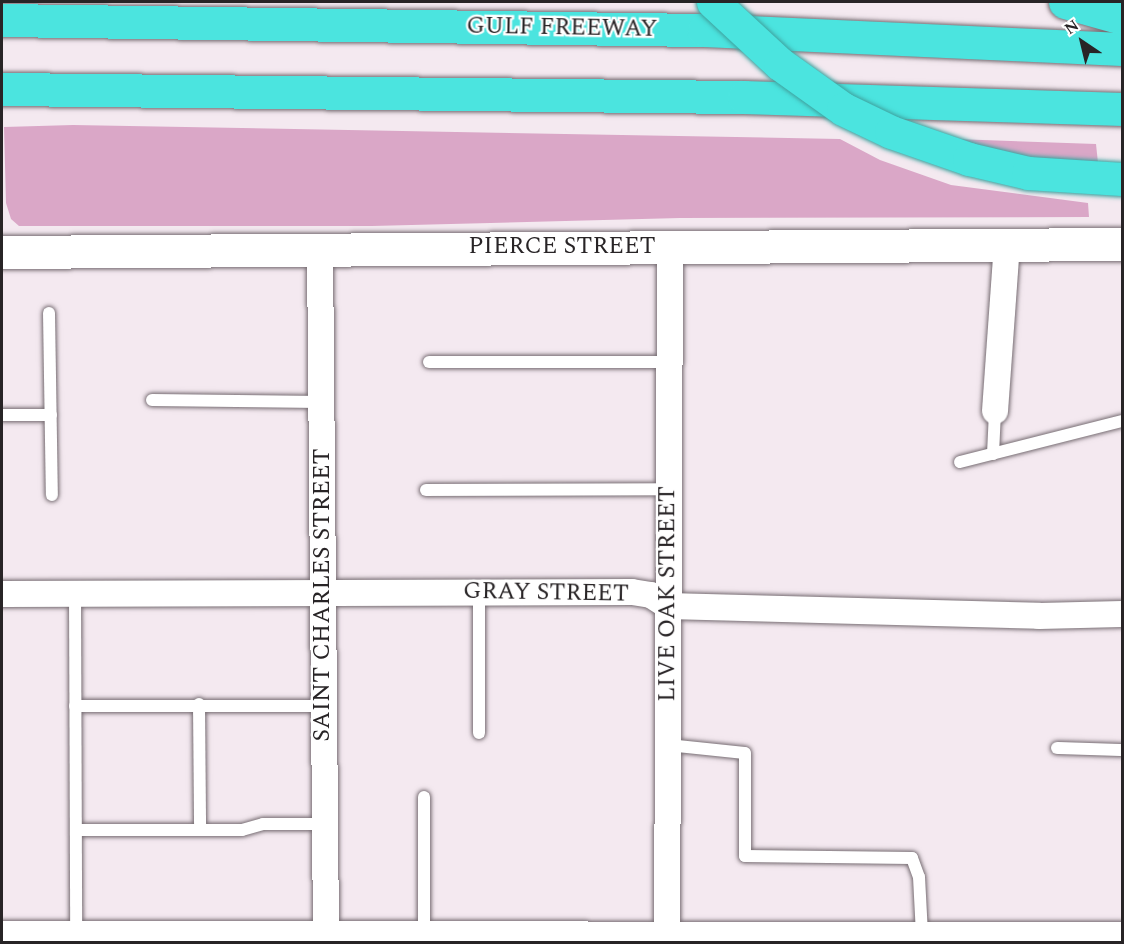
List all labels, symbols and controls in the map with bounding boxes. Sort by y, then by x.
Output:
street label: GULF FREEWAY [466,12,658,44]
north arrow [1052,12,1112,72]
text: N [1059,14,1084,41]
street label: PIERCE STREET [468,233,656,261]
street label: SAINT CHARLES STREET [309,448,337,742]
street label: LIVE OAK STREET [654,486,682,702]
street label: GRAY STREET [463,577,629,609]

